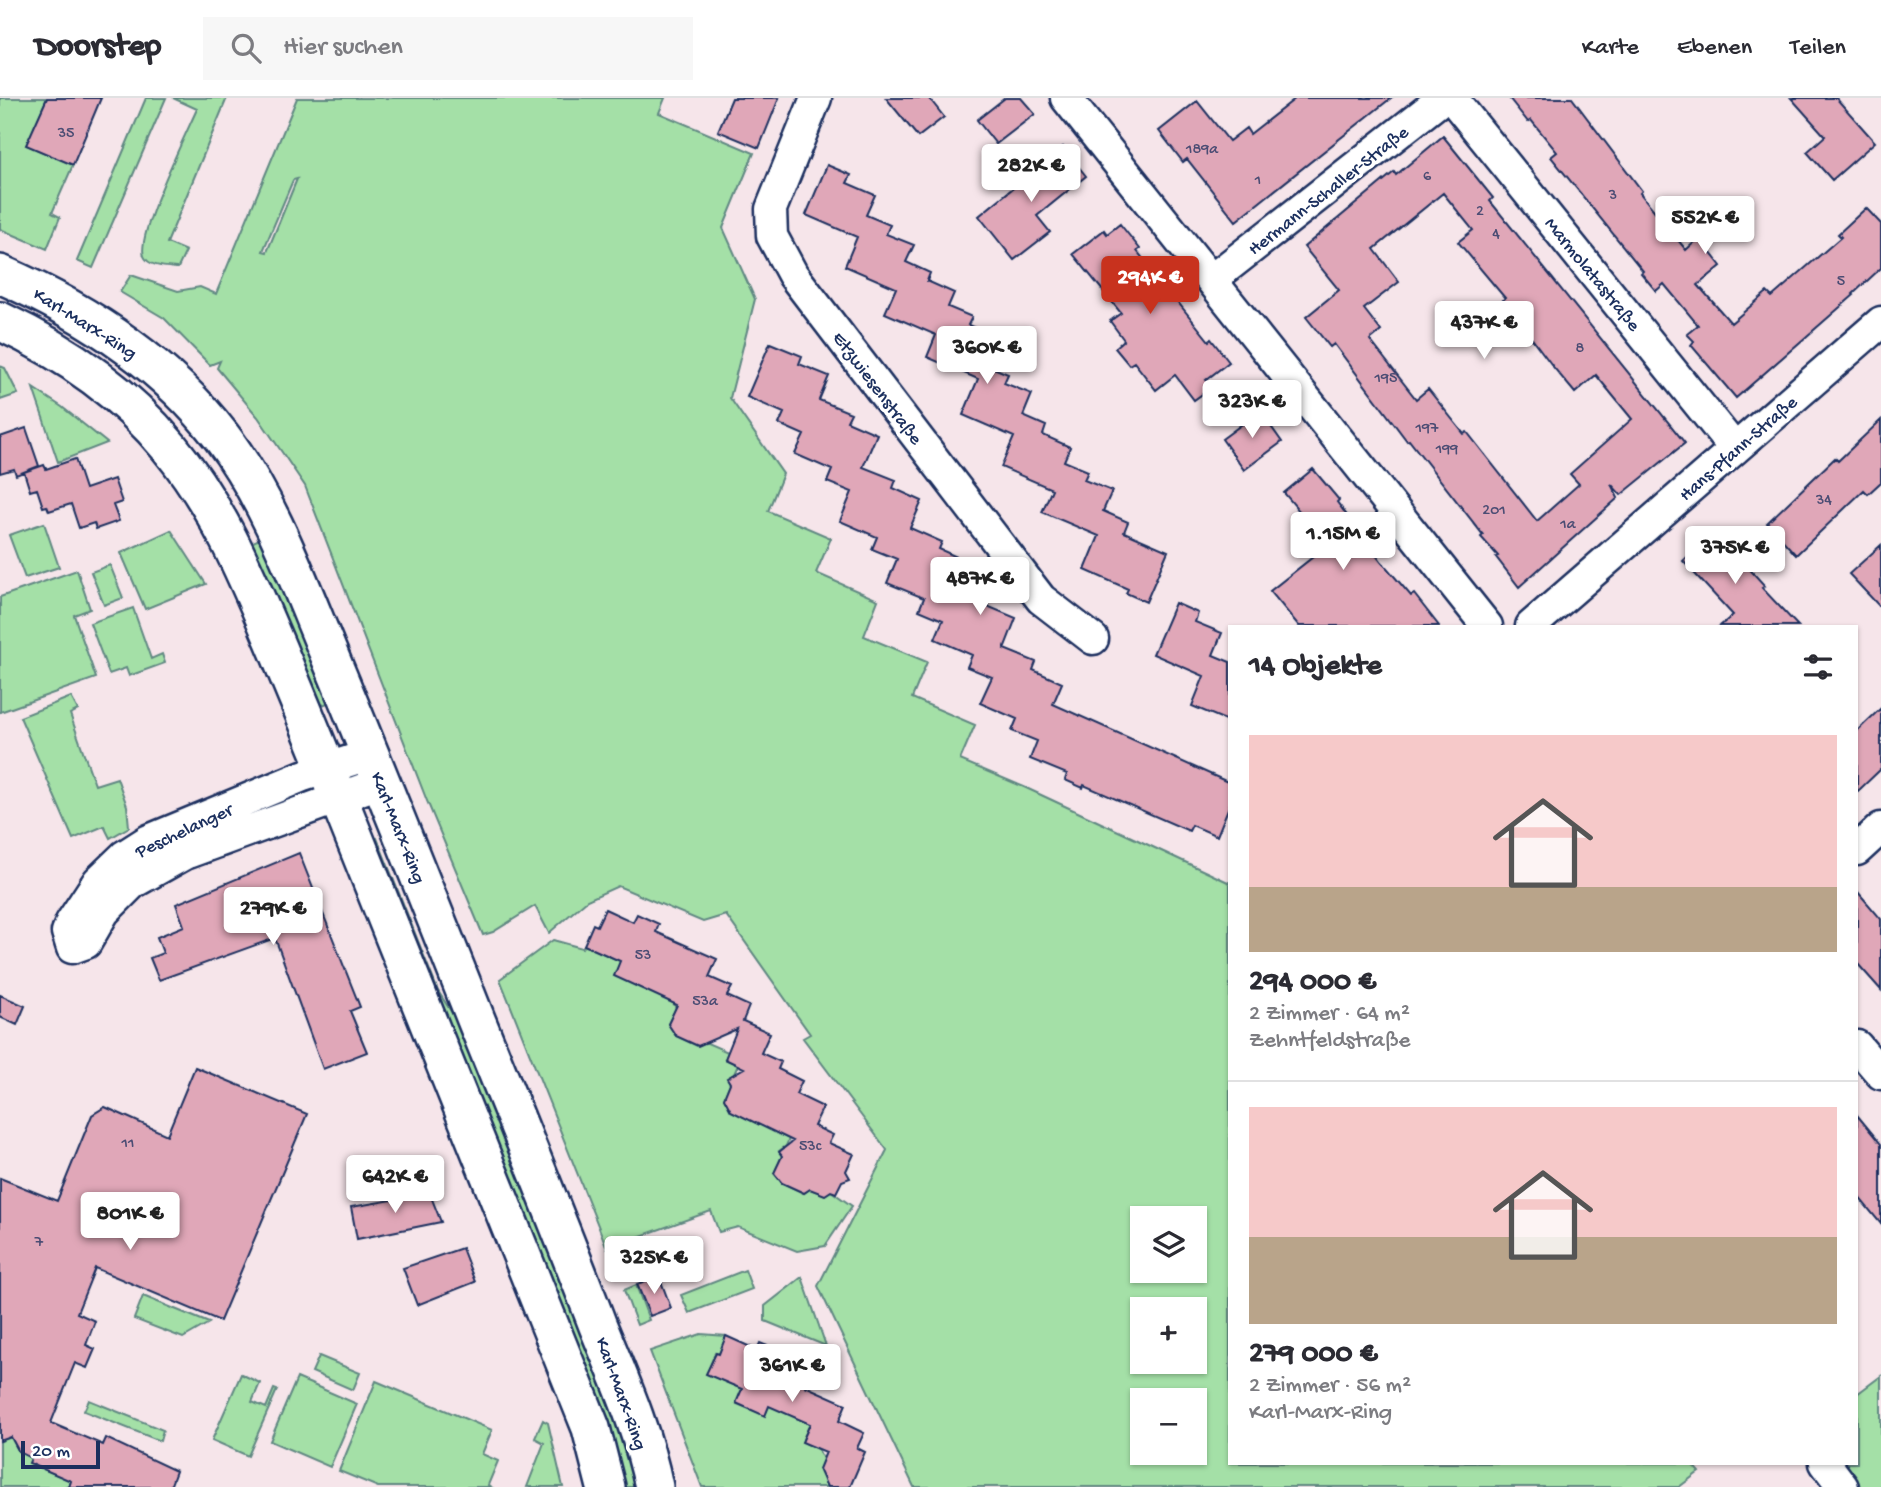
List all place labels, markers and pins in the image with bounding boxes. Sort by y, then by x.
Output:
pin: 282K € [974,144,1088,204]
pin: 552K € [1648,197,1762,256]
pin: 294K € [1093,256,1207,316]
pin: 437K € [1427,302,1541,361]
pin: 360K € [930,327,1044,386]
pin: 323K € [1195,380,1309,440]
pin: 1.15M € [1278,512,1408,572]
pin: 375K € [1678,526,1792,586]
pin: 487K € [923,558,1037,617]
pin: 279K € [216,888,330,947]
pin: 642K € [338,1156,452,1215]
pin: 801K € [73,1192,187,1252]
pin: 325K € [597,1236,711,1296]
pin: 361K € [735,1344,849,1404]

